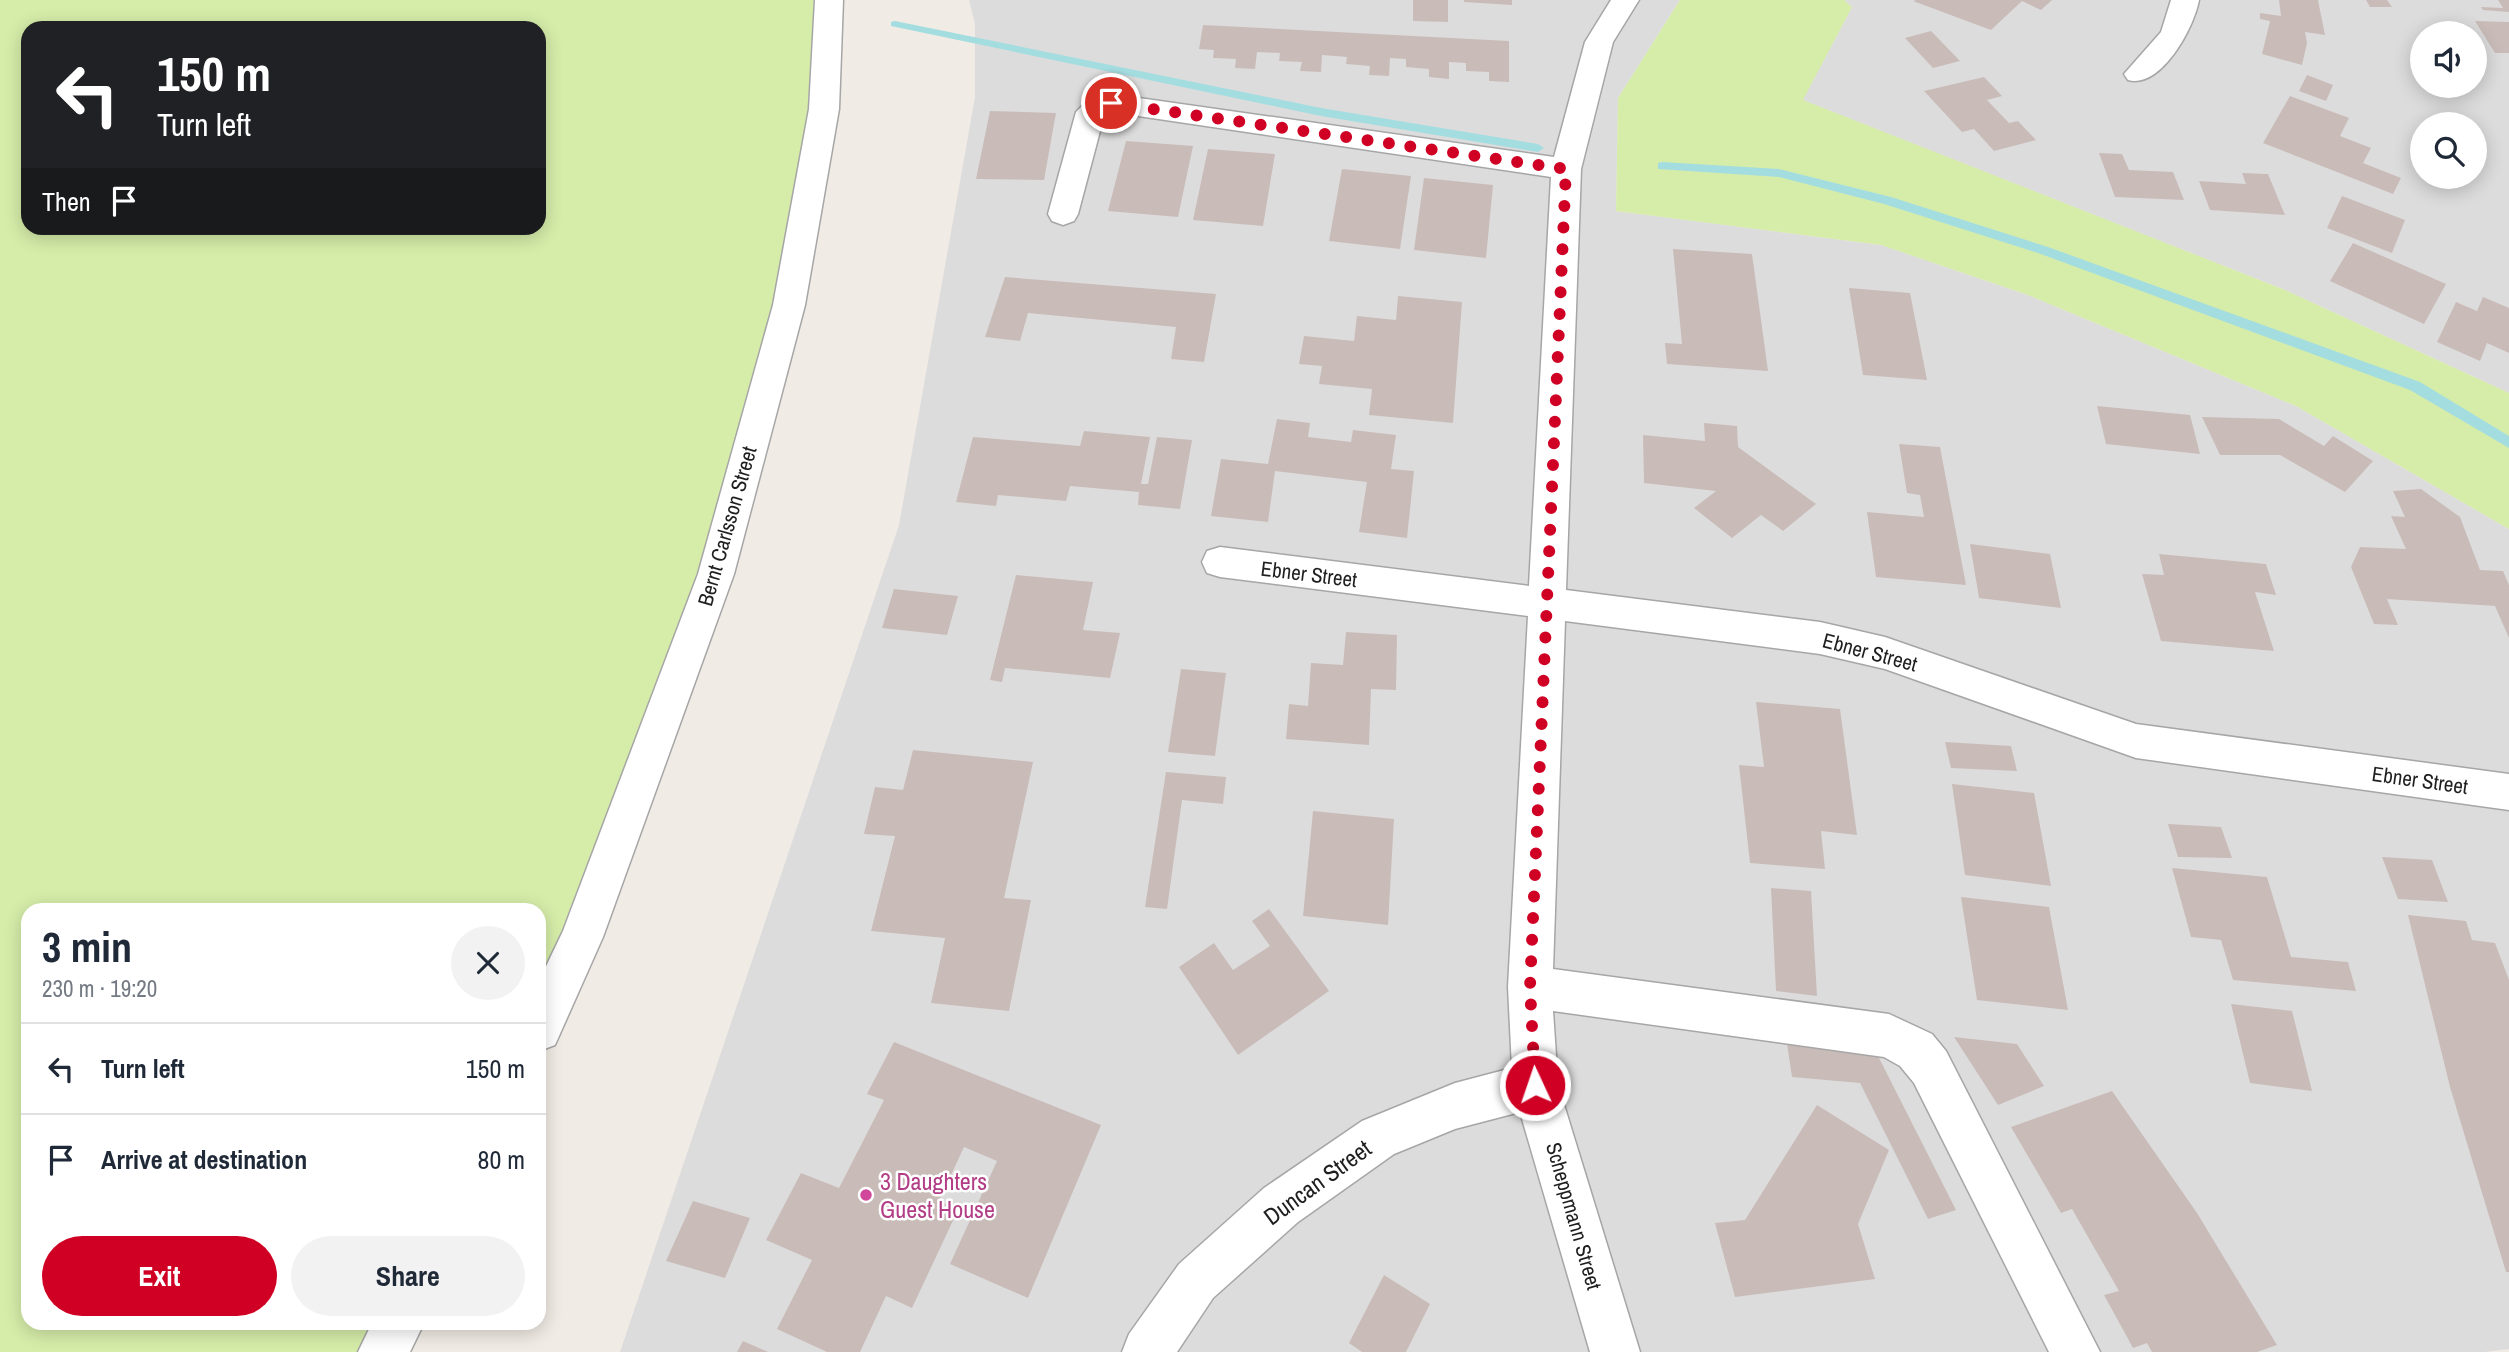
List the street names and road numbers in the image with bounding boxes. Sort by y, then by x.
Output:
street label: Bernt Carlsson Street [690,443,764,609]
street label: Ebner Street [1259,554,1359,594]
street label: Ebner Street [1820,625,1921,679]
street label: Ebner Street [2370,759,2470,801]
street label: Duncan Street [1257,1132,1378,1232]
street label: Scheppmann Street [1539,1139,1609,1293]

